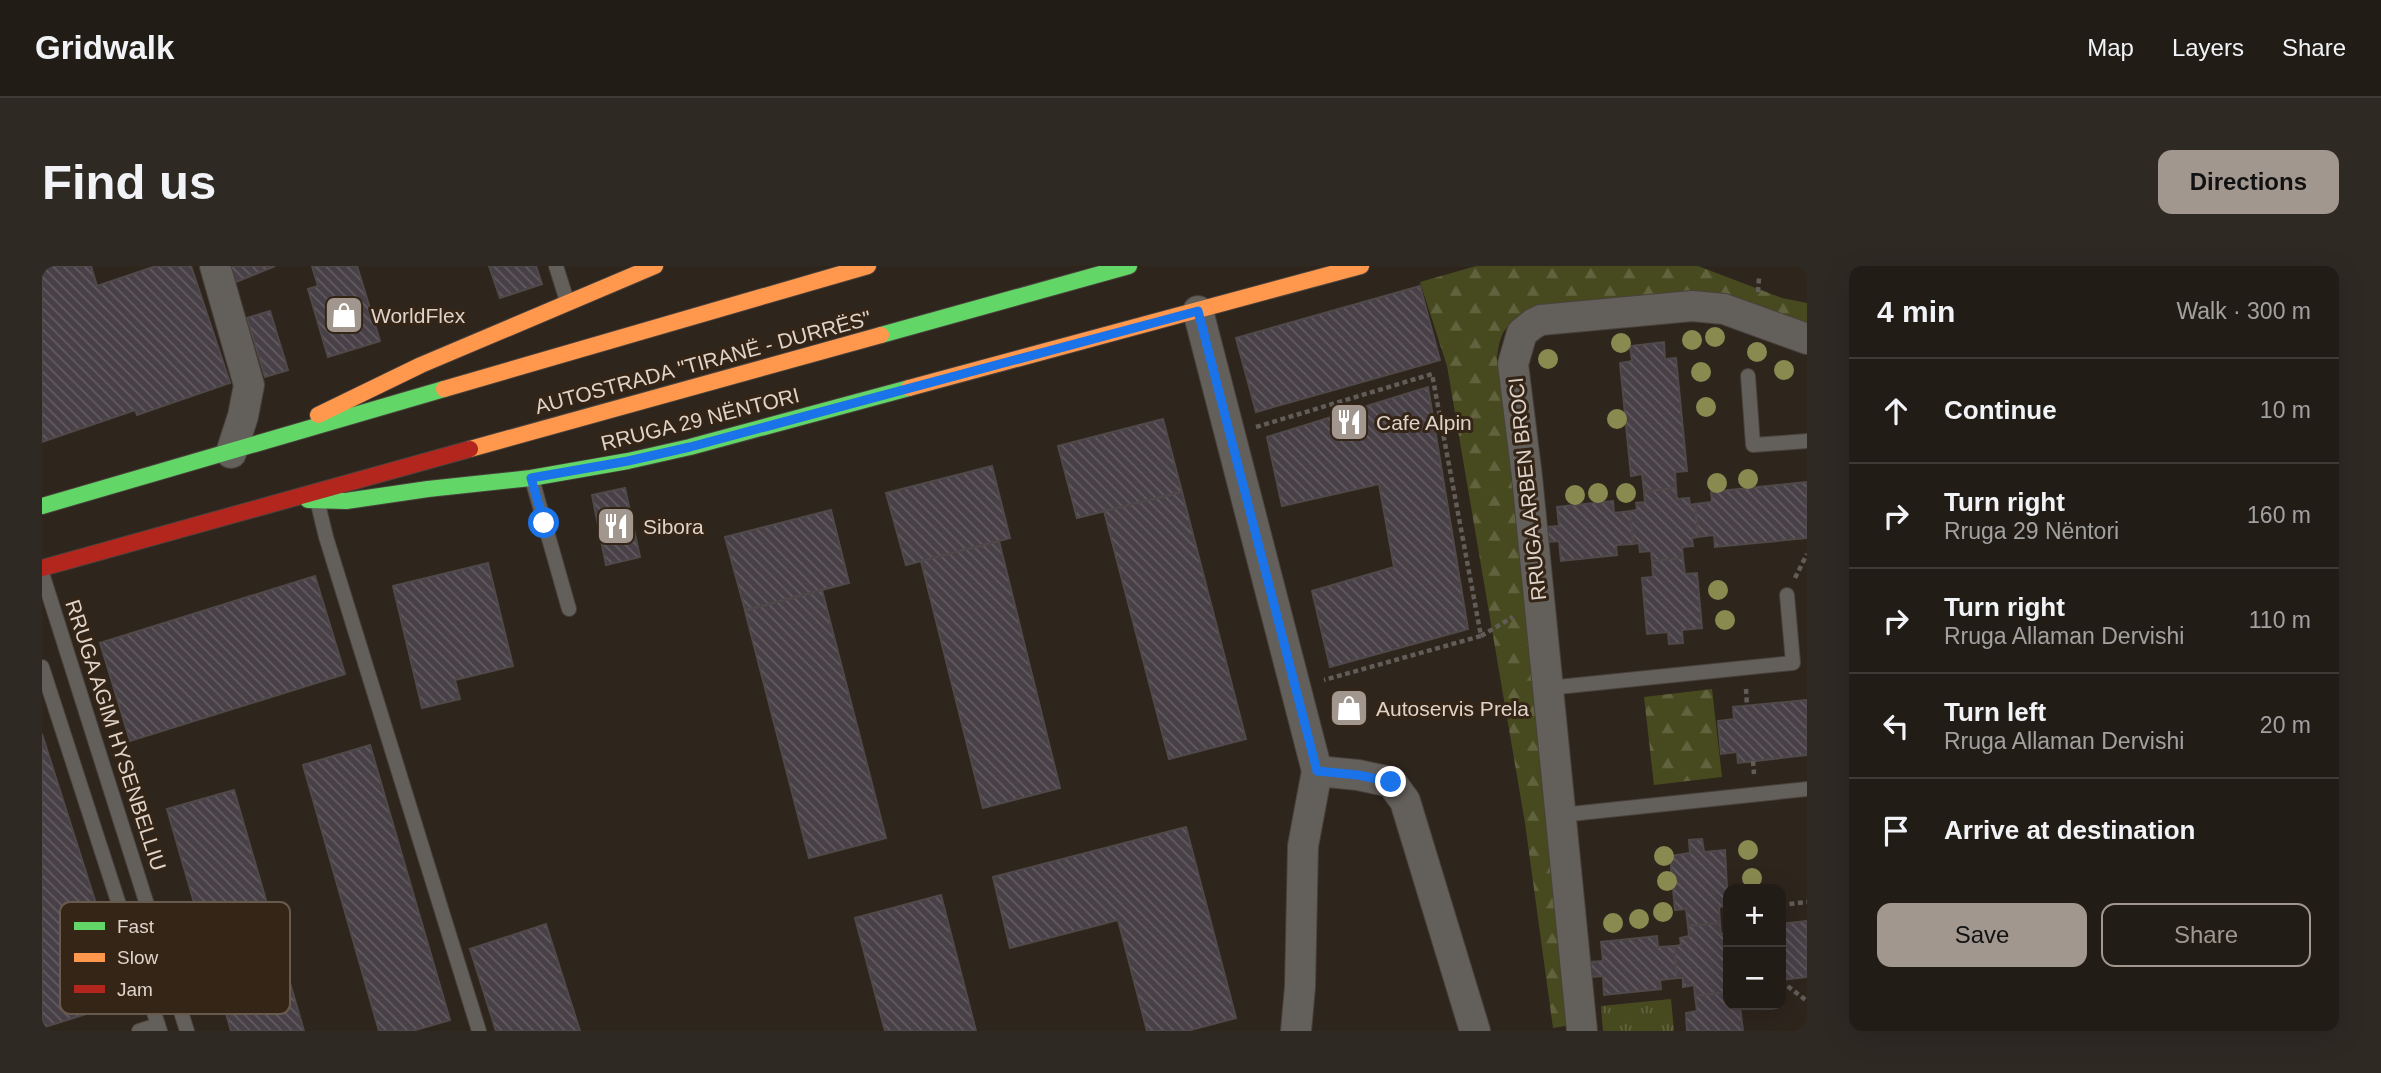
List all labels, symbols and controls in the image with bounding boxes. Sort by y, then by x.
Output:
text: Gridwalk [35,29,174,66]
text: Map [2087,34,2134,61]
text: Layers [2172,34,2244,61]
text: Share [2282,34,2346,61]
button: Directions [2158,150,2339,214]
text: Find us [42,155,216,209]
shop icon: WorldFlex [323,294,365,336]
text: 4 min [1877,295,1955,328]
text: Walk · 300 m [2176,298,2311,324]
place label: WorldFlex [371,304,466,327]
street label: AUTOSTRADA "TIRANË - DURRËS" [532,306,874,418]
street label: RRUGA ARBEN BROCI [1504,376,1550,602]
street label: RRUGA 29 NËNTORI [598,383,802,455]
icon: ahead [1877,392,1915,430]
text: Continue [1944,395,2057,425]
text: 10 m [2260,397,2311,423]
restaurant icon: Cafe Alpin [1328,401,1370,443]
place label: Cafe Alpin [1376,411,1472,434]
text: Turn right [1944,487,2065,517]
icon: right [1877,497,1915,535]
text: 160 m [2247,502,2311,528]
restaurant icon: Sibora [595,505,637,547]
route start [528,507,559,538]
place label: Sibora [643,515,704,538]
text: Rruga 29 Nëntori [1944,518,2119,544]
text: Turn right [1944,592,2065,622]
street label: RRUGA AGIM HYSENBELLIU [61,597,171,873]
icon: right [1877,602,1915,640]
text: 110 m [2249,607,2311,633]
text: Rruga Allaman Dervishi [1944,623,2184,649]
shop icon: Autoservis Prela [1328,687,1370,729]
place label: Autoservis Prela [1376,697,1529,720]
text: Turn left [1944,697,2046,727]
icon: left [1877,707,1915,745]
text: 20 m [2260,712,2311,738]
text: Rruga Allaman Dervishi [1944,728,2184,754]
route end [1375,766,1406,797]
icon: arrive [1877,812,1915,850]
text: Arrive at destination [1944,815,2195,845]
map controls [1723,884,1786,1010]
button: + [1723,884,1786,947]
legend [60,902,290,1014]
button: Save [1877,903,2087,967]
button: Share [2101,903,2311,967]
text: Fast [117,916,155,937]
text: Slow [117,947,158,968]
button: − [1723,947,1786,1010]
text: Jam [117,979,153,1000]

